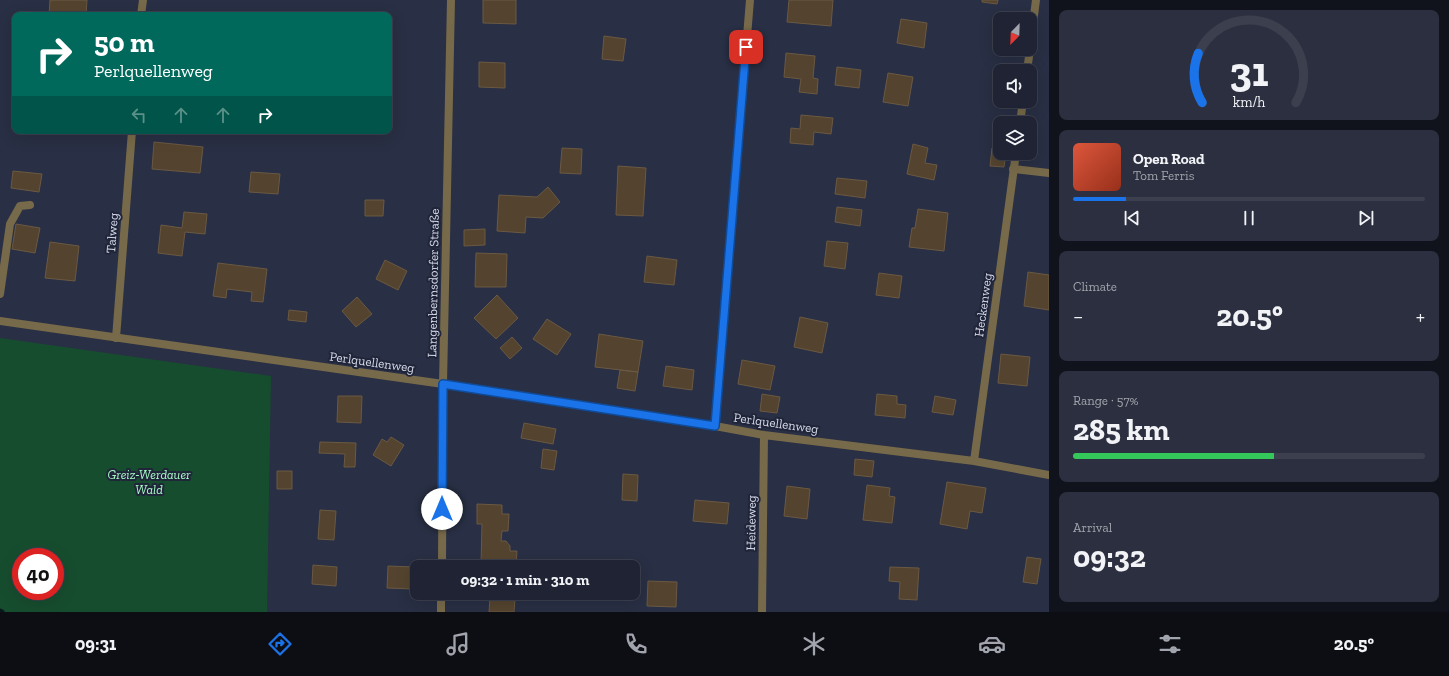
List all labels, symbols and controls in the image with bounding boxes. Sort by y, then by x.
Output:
north arrow [993,12,1037,56]
map controls [993,12,1037,160]
text: 50 m [94,26,155,59]
icon: right [28,28,80,80]
pin [729,30,763,64]
icon: arrive [735,36,757,58]
text: 31 [1230,47,1269,97]
text: Perlquellenweg [94,60,213,82]
button: sound [993,64,1037,108]
text: km/h [1233,94,1265,111]
icon: left [128,104,150,126]
icon: ahead [170,104,192,126]
icon: ahead [212,104,234,126]
icon: right [254,104,276,126]
button: layers [993,116,1037,160]
text: Open Road [1133,150,1205,168]
text: Tom Ferris [1133,168,1194,183]
icon: previous [1121,207,1143,229]
icon: pause [1238,207,1260,229]
icon: next [1355,207,1377,229]
street label: Langenbernsdorfer Straße [424,208,442,358]
street label: Talweg [103,212,121,254]
street label: Heckenweg [971,272,995,338]
text: Climate [1073,279,1117,294]
text: 20.5° [1216,298,1283,334]
text: − [1073,303,1083,330]
text: + [1416,303,1425,330]
street label: Perlquellenweg [328,349,416,375]
text: Range · 57% [1073,393,1138,408]
street label: Perlquellenweg [732,410,820,436]
text: 285 km [1073,412,1169,448]
park label: Greiz-Werdauer Wald [107,467,191,497]
position arrow [421,488,463,530]
street label: Heideweg [743,495,759,551]
text: Arrival [1073,520,1112,535]
text: 09:32 [1073,539,1146,575]
speed limit sign: 40 [12,548,64,600]
text: 09:32 · 1 min · 310 m [461,571,589,589]
icon: directions [266,630,294,658]
icon: music [444,630,472,658]
icon: phone [622,630,650,658]
icon: climate [800,630,828,658]
icon: car [978,630,1006,658]
icon: filters [1156,630,1184,658]
text: 09:31 [75,633,116,655]
text: 20.5° [1334,633,1374,655]

